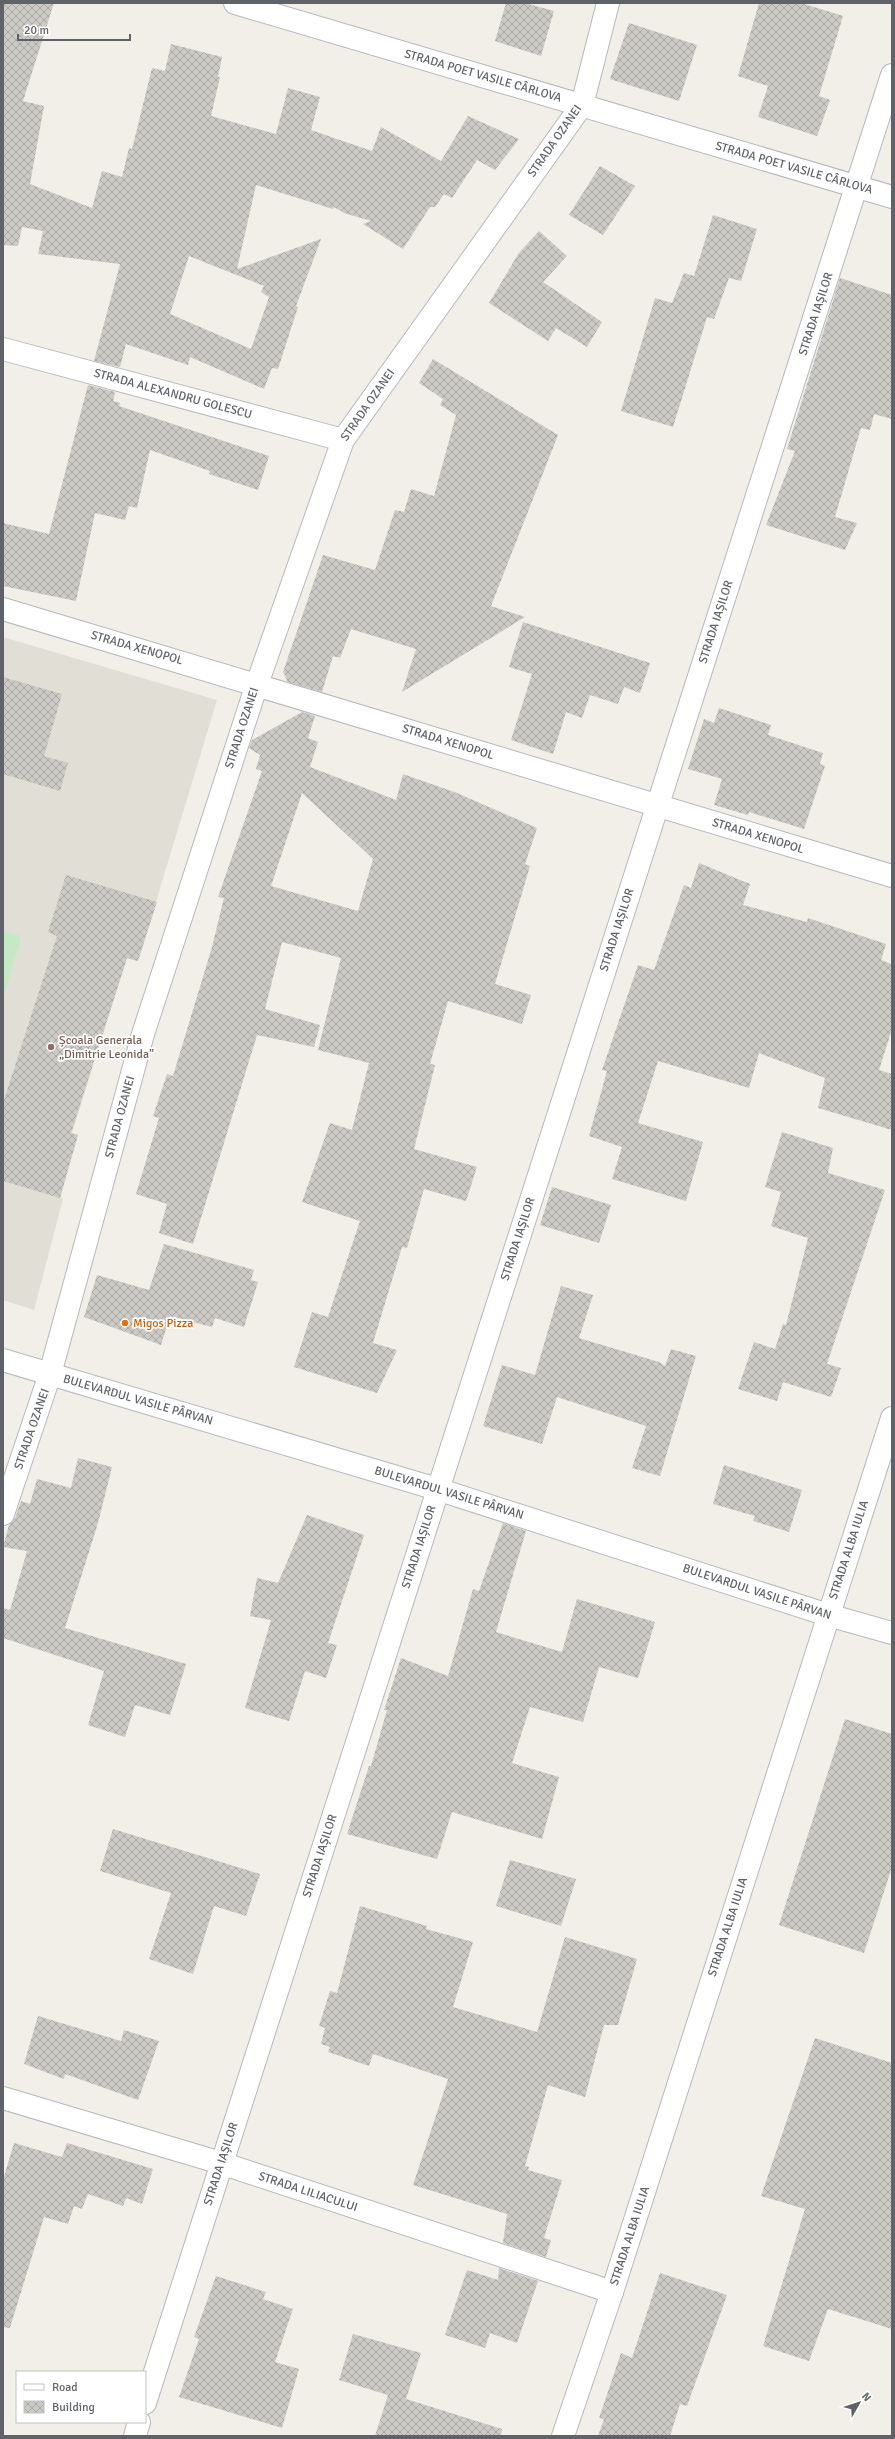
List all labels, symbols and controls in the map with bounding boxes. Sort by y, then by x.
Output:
scale bar [18,16,130,42]
text: 20 m [24,23,49,38]
street label: STRADA POET VASILE CÂRLOVA [403,46,564,106]
street label: STRADA OZANEI [525,102,585,180]
street label: STRADA POET VASILE CÂRLOVA [714,138,875,198]
street label: STRADA IAȘILOR [796,271,836,357]
street label: STRADA ALEXANDRU GOLESCU [92,366,254,422]
street label: STRADA OZANEI [338,366,398,444]
street label: STRADA IAȘILOR [696,579,736,665]
street label: STRADA XENOPOL [89,628,185,668]
street label: STRADA OZANEI [222,685,262,771]
street label: STRADA XENOPOL [400,721,496,763]
street label: STRADA XENOPOL [710,815,806,857]
street label: STRADA IAȘILOR [597,887,637,973]
place label: Școala Generala „Dimitrie Leonida” [59,1033,154,1062]
marker: Școala Generala „Dimitrie Leonida” [46,1042,56,1052]
street label: STRADA OZANEI [102,1074,138,1160]
street label: STRADA IAȘILOR [498,1196,538,1282]
place label: Migos Pizza [133,1316,193,1331]
marker: Migos Pizza [120,1318,130,1328]
street label: BULEVARDUL VASILE PÂRVAN [61,1371,215,1429]
street label: STRADA OZANEI [11,1387,53,1471]
street label: BULEVARDUL VASILE PÂRVAN [373,1463,525,1523]
street label: STRADA ALBA IULIA [826,1498,872,1602]
street label: STRADA IAȘILOR [399,1504,439,1590]
street label: BULEVARDUL VASILE PÂRVAN [681,1561,833,1623]
street label: STRADA IAȘILOR [300,1813,340,1899]
street label: STRADA ALBA IULIA [705,1875,751,1979]
street label: STRADA IAȘILOR [201,2121,241,2207]
street label: STRADA LILIACULUI [256,2169,360,2215]
street label: STRADA ALBA IULIA [607,2184,653,2288]
legend [16,2371,146,2423]
text: Road [52,2380,78,2395]
north arrow [839,2383,879,2423]
text: N [859,2390,874,2404]
text: Building [52,2400,95,2415]

